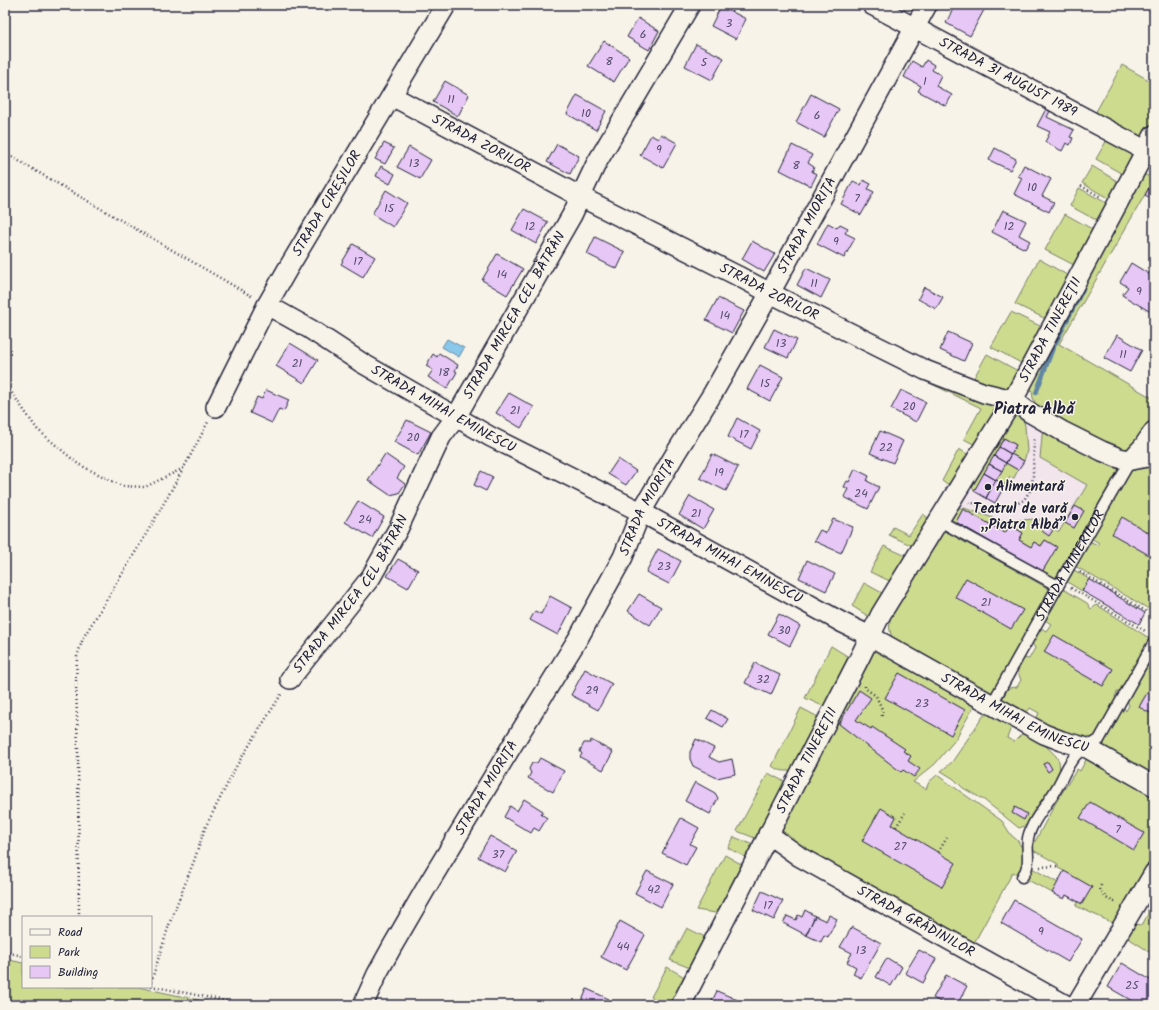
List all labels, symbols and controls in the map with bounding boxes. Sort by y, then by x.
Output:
house number: 3 [726,14,733,33]
house number: 6 [640,25,646,44]
street label: STRADA 31 AUGUST 1989 [935,31,1081,123]
house number: 8 [605,52,613,71]
house number: 5 [701,53,709,72]
house number: 1 [923,72,927,91]
house number: 11 [447,90,455,109]
house number: 10 [581,104,591,123]
house number: 6 [814,106,820,125]
street label: STRADA ZORILOR [428,108,534,179]
house number: 9 [656,140,662,159]
street label: STRADA CIREŞILOR [287,146,367,261]
house number: 13 [409,154,419,173]
house number: 8 [792,156,800,175]
street label: STRADA MIORIŢA [772,173,842,278]
house number: 10 [1027,178,1037,197]
house number: 7 [854,189,860,208]
house number: 15 [384,199,396,218]
house number: 12 [525,217,535,236]
house number: 12 [1004,217,1014,236]
street label: STRADA MIRCEA CEL BĂTRÂN [457,227,571,403]
house number: 9 [833,232,839,251]
house number: 17 [353,252,363,271]
street label: STRADA ZORILOR [716,257,823,327]
house number: 14 [497,265,508,284]
street label: STRADA TINEREŢII [1013,273,1087,387]
house number: 11 [810,274,818,293]
house number: 9 [1136,282,1142,301]
house number: 14 [720,306,731,325]
house number: 13 [776,334,786,353]
house number: 11 [1119,345,1127,364]
house number: 21 [292,354,303,373]
street label: STRADA MIHAI EMINESCU [367,359,520,459]
house number: 18 [439,363,450,382]
house number: 15 [760,374,772,393]
house number: 20 [903,397,915,416]
district label: Piatra Albă [994,397,1076,422]
house number: 21 [510,401,521,420]
house number: 17 [739,425,749,444]
house number: 20 [407,428,419,447]
house number: 22 [879,438,893,457]
street label: STRADA MIORIŢA [614,454,681,559]
house number: 19 [714,463,724,482]
place label: Alimentară [996,476,1066,498]
marker: Alimentară [983,482,993,492]
house number: 24 [854,484,868,503]
place label: Teatrul de vară „Piatra Albă” [973,498,1069,536]
house number: 21 [691,504,702,523]
street label: STRADA MINERILOR [1030,506,1111,625]
house number: 24 [358,510,372,529]
street label: STRADA MIRCEA CEL BĂTRÂN [288,511,414,678]
street label: STRADA MIHAI EMINESCU [653,512,807,610]
marker: Teatrul de vară „Piatra Albă” [1070,512,1080,522]
house number: 23 [657,557,671,576]
house number: 21 [981,593,992,612]
house number: 30 [778,621,790,640]
street label: STRADA MIHAI EMINESCU [937,667,1091,759]
house number: 32 [756,670,770,689]
house number: 29 [586,681,599,700]
house number: 23 [915,694,929,713]
street label: STRADA TINEREŢII [770,704,843,817]
street label: STRADA MIORIŢA [449,736,524,839]
house number: 7 [1115,820,1121,839]
house number: 27 [894,837,907,856]
house number: 37 [492,845,505,864]
house number: 42 [647,880,661,899]
street label: STRADA GRĂDINILOR [853,880,979,963]
house number: 17 [763,896,773,915]
legend [22,916,152,988]
house number: 9 [1038,922,1044,941]
text: Road [58,923,83,942]
house number: 44 [616,937,630,956]
house number: 13 [856,941,866,960]
text: Park [58,943,80,962]
text: Building [58,963,98,982]
house number: 25 [1125,976,1140,995]

